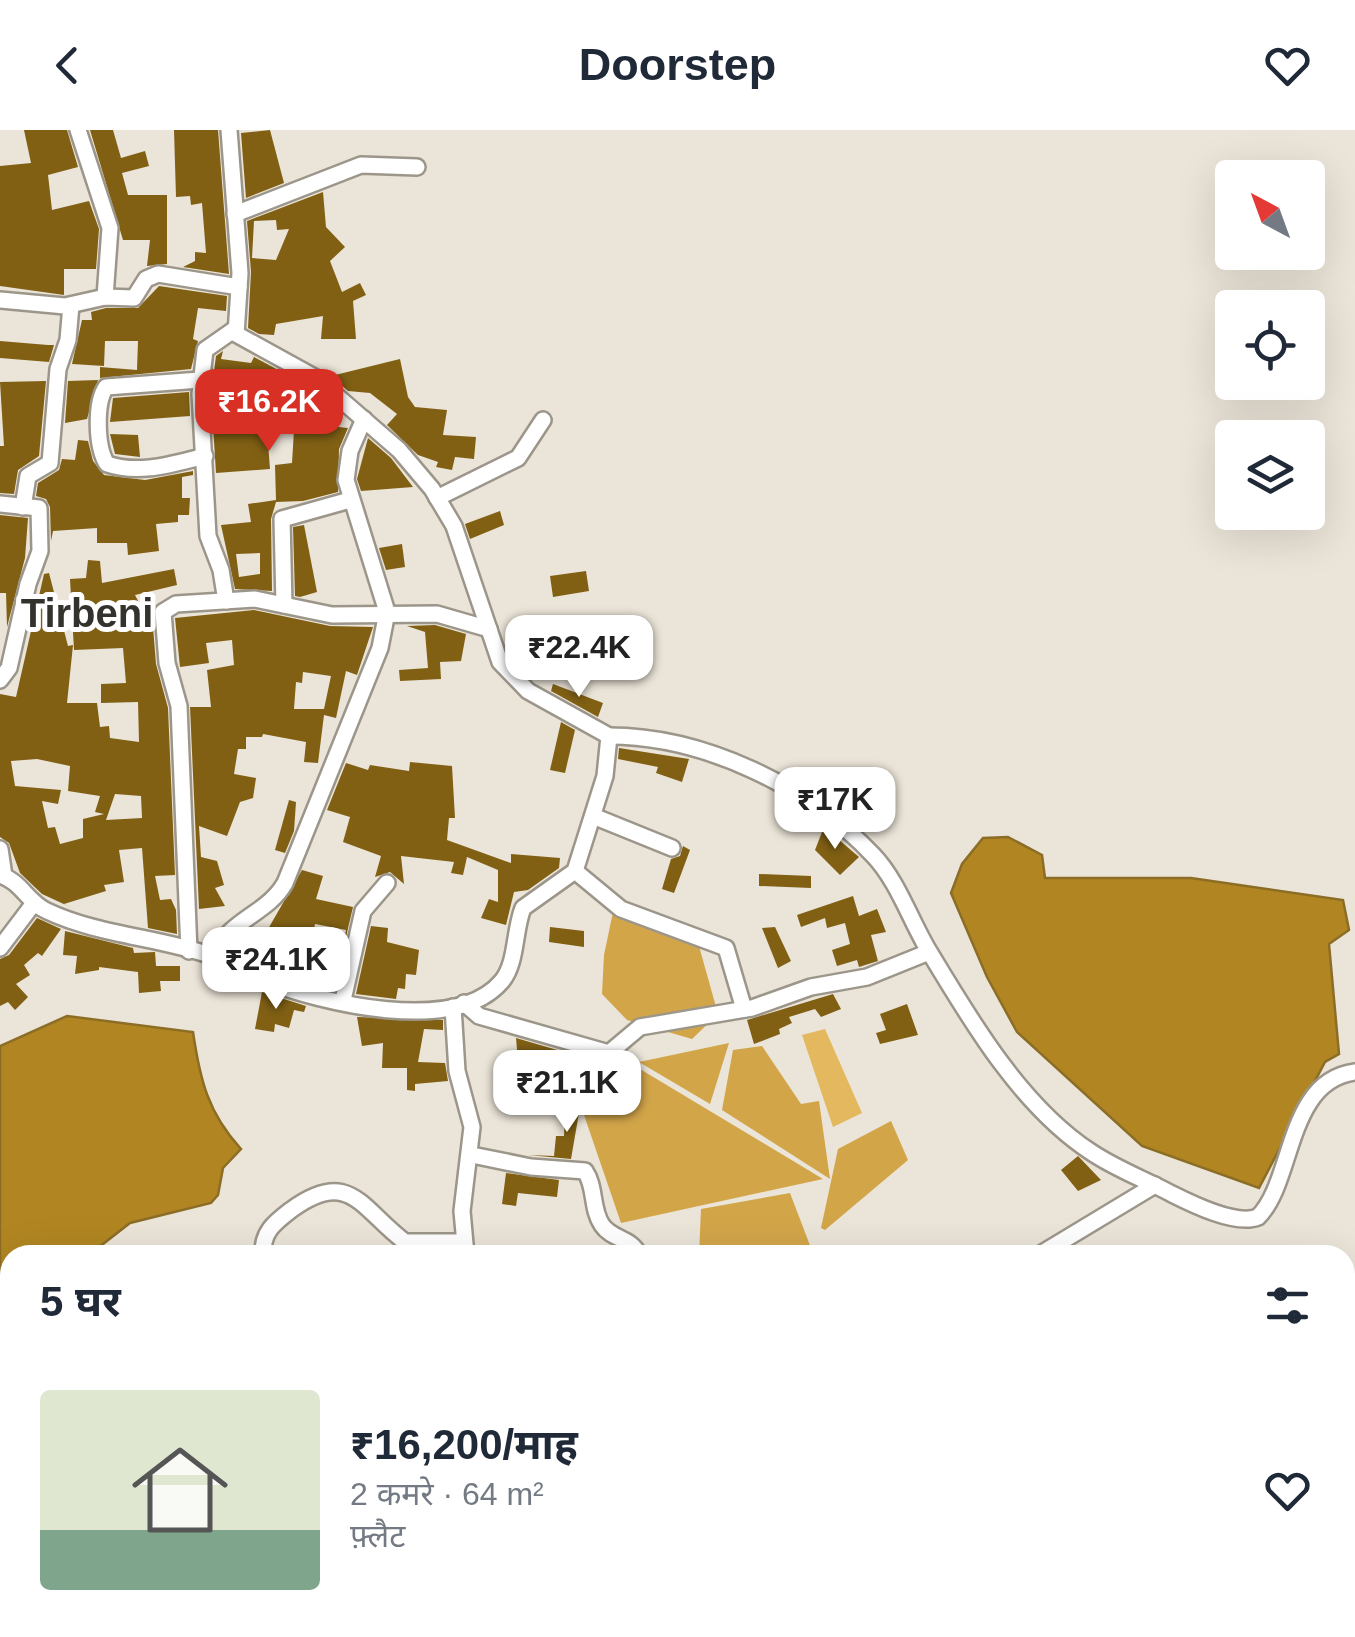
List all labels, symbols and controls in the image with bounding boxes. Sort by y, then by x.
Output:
icon: back [40,38,95,93]
icon: heart [1260,38,1315,93]
text: Doorstep [579,39,776,90]
north arrow [1215,160,1325,270]
map controls [1215,160,1325,530]
button: locate [1215,290,1325,400]
pin: ₹16.2K [188,369,350,454]
text: ₹16.2K [217,383,321,419]
button: layers [1215,420,1325,530]
district label: Tirbeni [21,591,153,635]
pin: ₹22.4K [498,615,660,700]
text: ₹22.4K [527,629,631,665]
pin: ₹17K [776,767,894,852]
text: ₹17K [796,781,874,817]
pin: ₹24.1K [195,927,357,1012]
text: ₹24.1K [224,941,328,977]
pin: ₹21.1K [486,1050,648,1135]
text: ₹21.1K [515,1064,619,1100]
text: 5 घर [40,1278,121,1325]
icon: filters [1260,1278,1315,1333]
text: ₹16,200/माह [350,1421,578,1468]
icon: home [120,1430,240,1550]
icon: heart [1260,1463,1315,1518]
text: 2 कमरे · 64 m² [350,1476,544,1512]
text: फ़्लैट [350,1518,405,1554]

